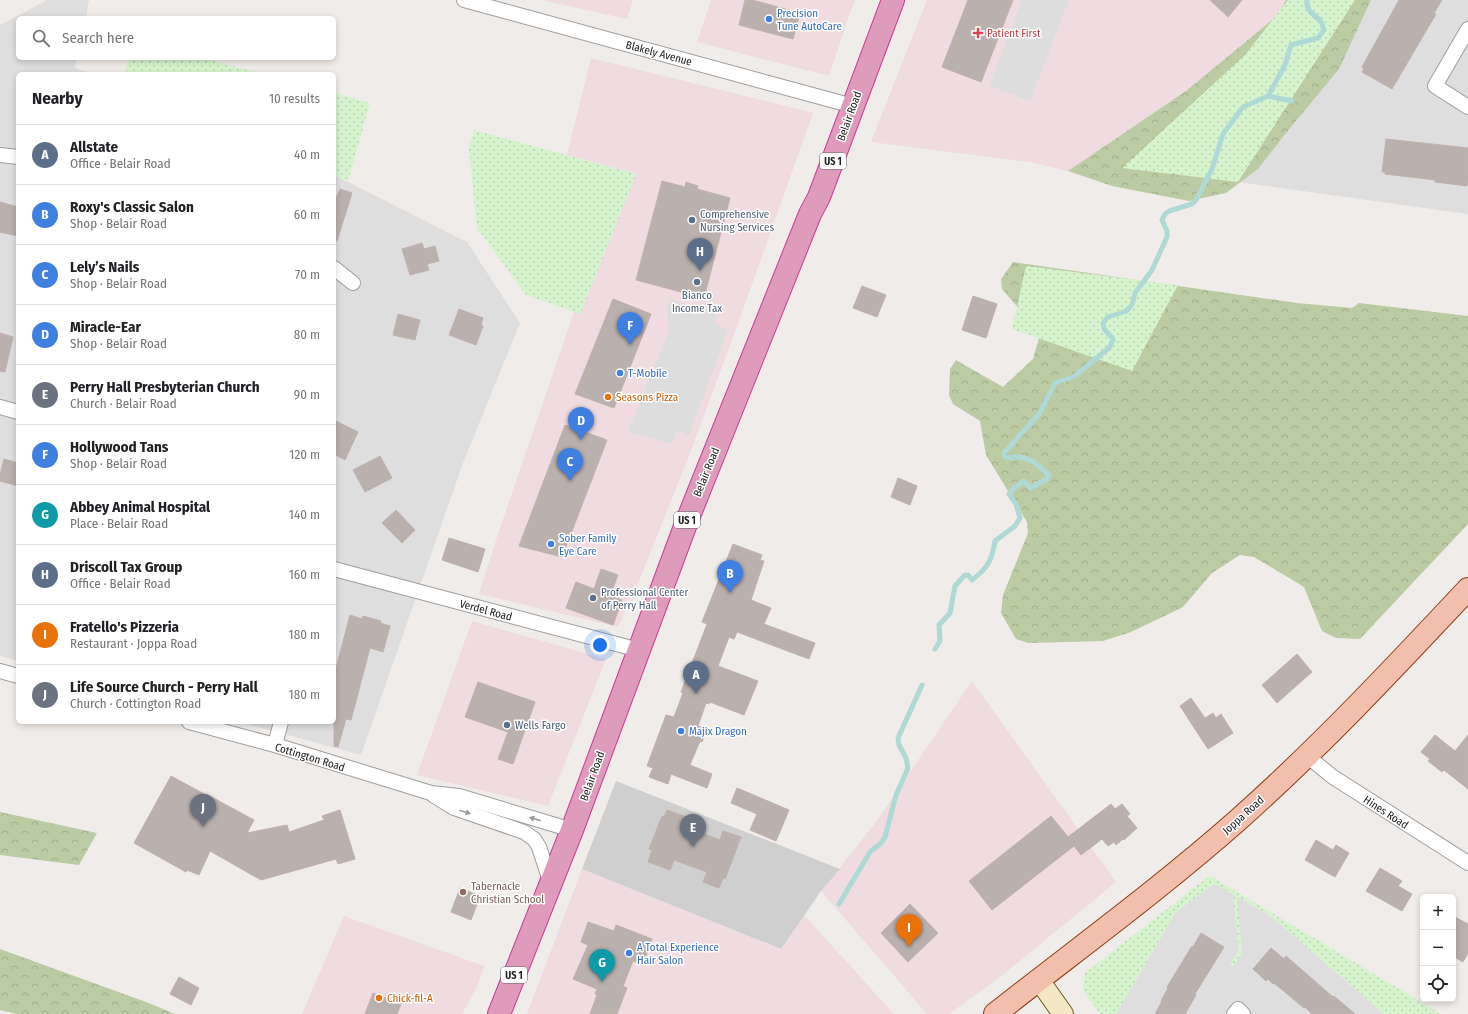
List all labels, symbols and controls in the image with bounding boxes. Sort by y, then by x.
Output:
place label: Precision Tune AutoCare [777,7,842,33]
marker: Precision Tune AutoCare [764,14,774,24]
search box [16,16,336,60]
icon: search [30,27,52,49]
marker: Patient First [972,27,984,39]
place label: Patient First [987,27,1041,40]
text: Search here [62,29,134,47]
street label: Blakely Avenue [624,38,693,69]
text: Nearby [32,88,83,109]
street label: Belair Road [835,90,864,143]
text: 10 results [269,91,320,106]
text: Allstate [70,138,118,156]
text: A [41,147,49,162]
text: 40 m [294,147,320,162]
road number: US 1 [820,153,846,169]
text: Office · Belair Road [70,156,171,171]
text: Roxy's Classic Salon [70,198,194,216]
text: B [41,207,49,222]
text: 60 m [294,207,320,222]
place label: Comprehensive Nursing Services [700,208,774,234]
marker: Comprehensive Nursing Services [687,215,697,225]
text: Shop · Belair Road [70,216,167,231]
pin: H [687,238,713,271]
text: Lely’s Nails [70,258,139,276]
text: C [42,267,48,282]
text: 70 m [295,267,320,282]
text: Shop · Belair Road [70,276,167,291]
marker: Bianco Income Tax [692,277,702,287]
place label: Bianco Income Tax [672,289,722,315]
pin: F [617,312,643,345]
text: Miracle-Ear [70,318,141,336]
text: D [41,327,49,342]
text: 80 m [294,327,320,342]
text: Shop · Belair Road [70,336,167,351]
place label: T-Mobile [628,367,667,380]
marker: T-Mobile [615,368,625,378]
text: Perry Hall Presbyterian Church [70,378,260,396]
text: E [42,387,48,402]
text: 90 m [294,387,320,402]
place label: Seasons Pizza [616,391,678,404]
marker: Seasons Pizza [603,392,613,402]
text: Church · Belair Road [70,396,177,411]
pin: D [568,407,594,440]
text: Hollywood Tans [70,438,168,456]
street label: Belair Road [691,446,722,499]
text: F [42,447,48,462]
text: 120 m [289,447,320,462]
pin: C [557,448,583,481]
text: Shop · Belair Road [70,456,167,471]
text: Abbey Animal Hospital [70,498,210,516]
text: G [41,507,49,522]
text: 140 m [289,507,320,522]
road number: US 1 [674,512,700,528]
text: Place · Belair Road [70,516,168,531]
place label: Sober Family Eye Care [559,532,617,558]
marker: Sober Family Eye Care [546,539,556,549]
text: Driscoll Tax Group [70,558,183,576]
pin: B [717,560,743,593]
text: H [41,567,49,582]
text: 160 m [289,567,320,582]
text: Office · Belair Road [70,576,171,591]
place label: Professional Center of Perry Hall [601,586,688,612]
marker: Professional Center of Perry Hall [588,593,598,603]
street label: Verdel Road [458,597,514,624]
text: Fratello's Pizzeria [70,618,179,636]
text: I [43,627,47,642]
text: 180 m [289,627,320,642]
your location [590,635,610,655]
text: Restaurant · Joppa Road [70,636,197,651]
pin: A [683,661,709,694]
text: Life Source Church - Perry Hall [70,678,258,696]
text: J [43,687,47,702]
text: 180 m [289,687,320,702]
text: Church · Cottington Road [70,696,201,711]
place label: Wells Fargo [515,719,566,732]
marker: Wells Fargo [502,720,512,730]
place label: Majix Dragon [689,725,747,738]
marker: Majix Dragon [676,726,686,736]
street label: Cottington Road [273,741,346,774]
street label: Belair Road [578,750,607,803]
street label: Joppa Road [1220,793,1267,837]
street label: Hines Road [1361,793,1411,832]
pin: J [190,794,216,827]
one-way arrow [459,809,471,815]
pin: E [680,814,706,847]
one-way arrow [529,816,541,822]
place label: Tabernacle Christian School [471,880,544,906]
marker: Tabernacle Christian School [458,887,468,897]
map controls [1420,894,1456,1002]
button: + [1420,894,1456,930]
pin: I [896,914,922,947]
button: − [1420,930,1456,966]
place label: A Total Experience Hair Salon [637,941,719,967]
marker: A Total Experience Hair Salon [624,948,634,958]
pin: G [589,949,615,982]
button: locate [1420,966,1456,1002]
road number: US 1 [501,967,527,983]
place label: Chick-fil-A [387,992,433,1005]
marker: Chick-fil-A [374,993,384,1003]

